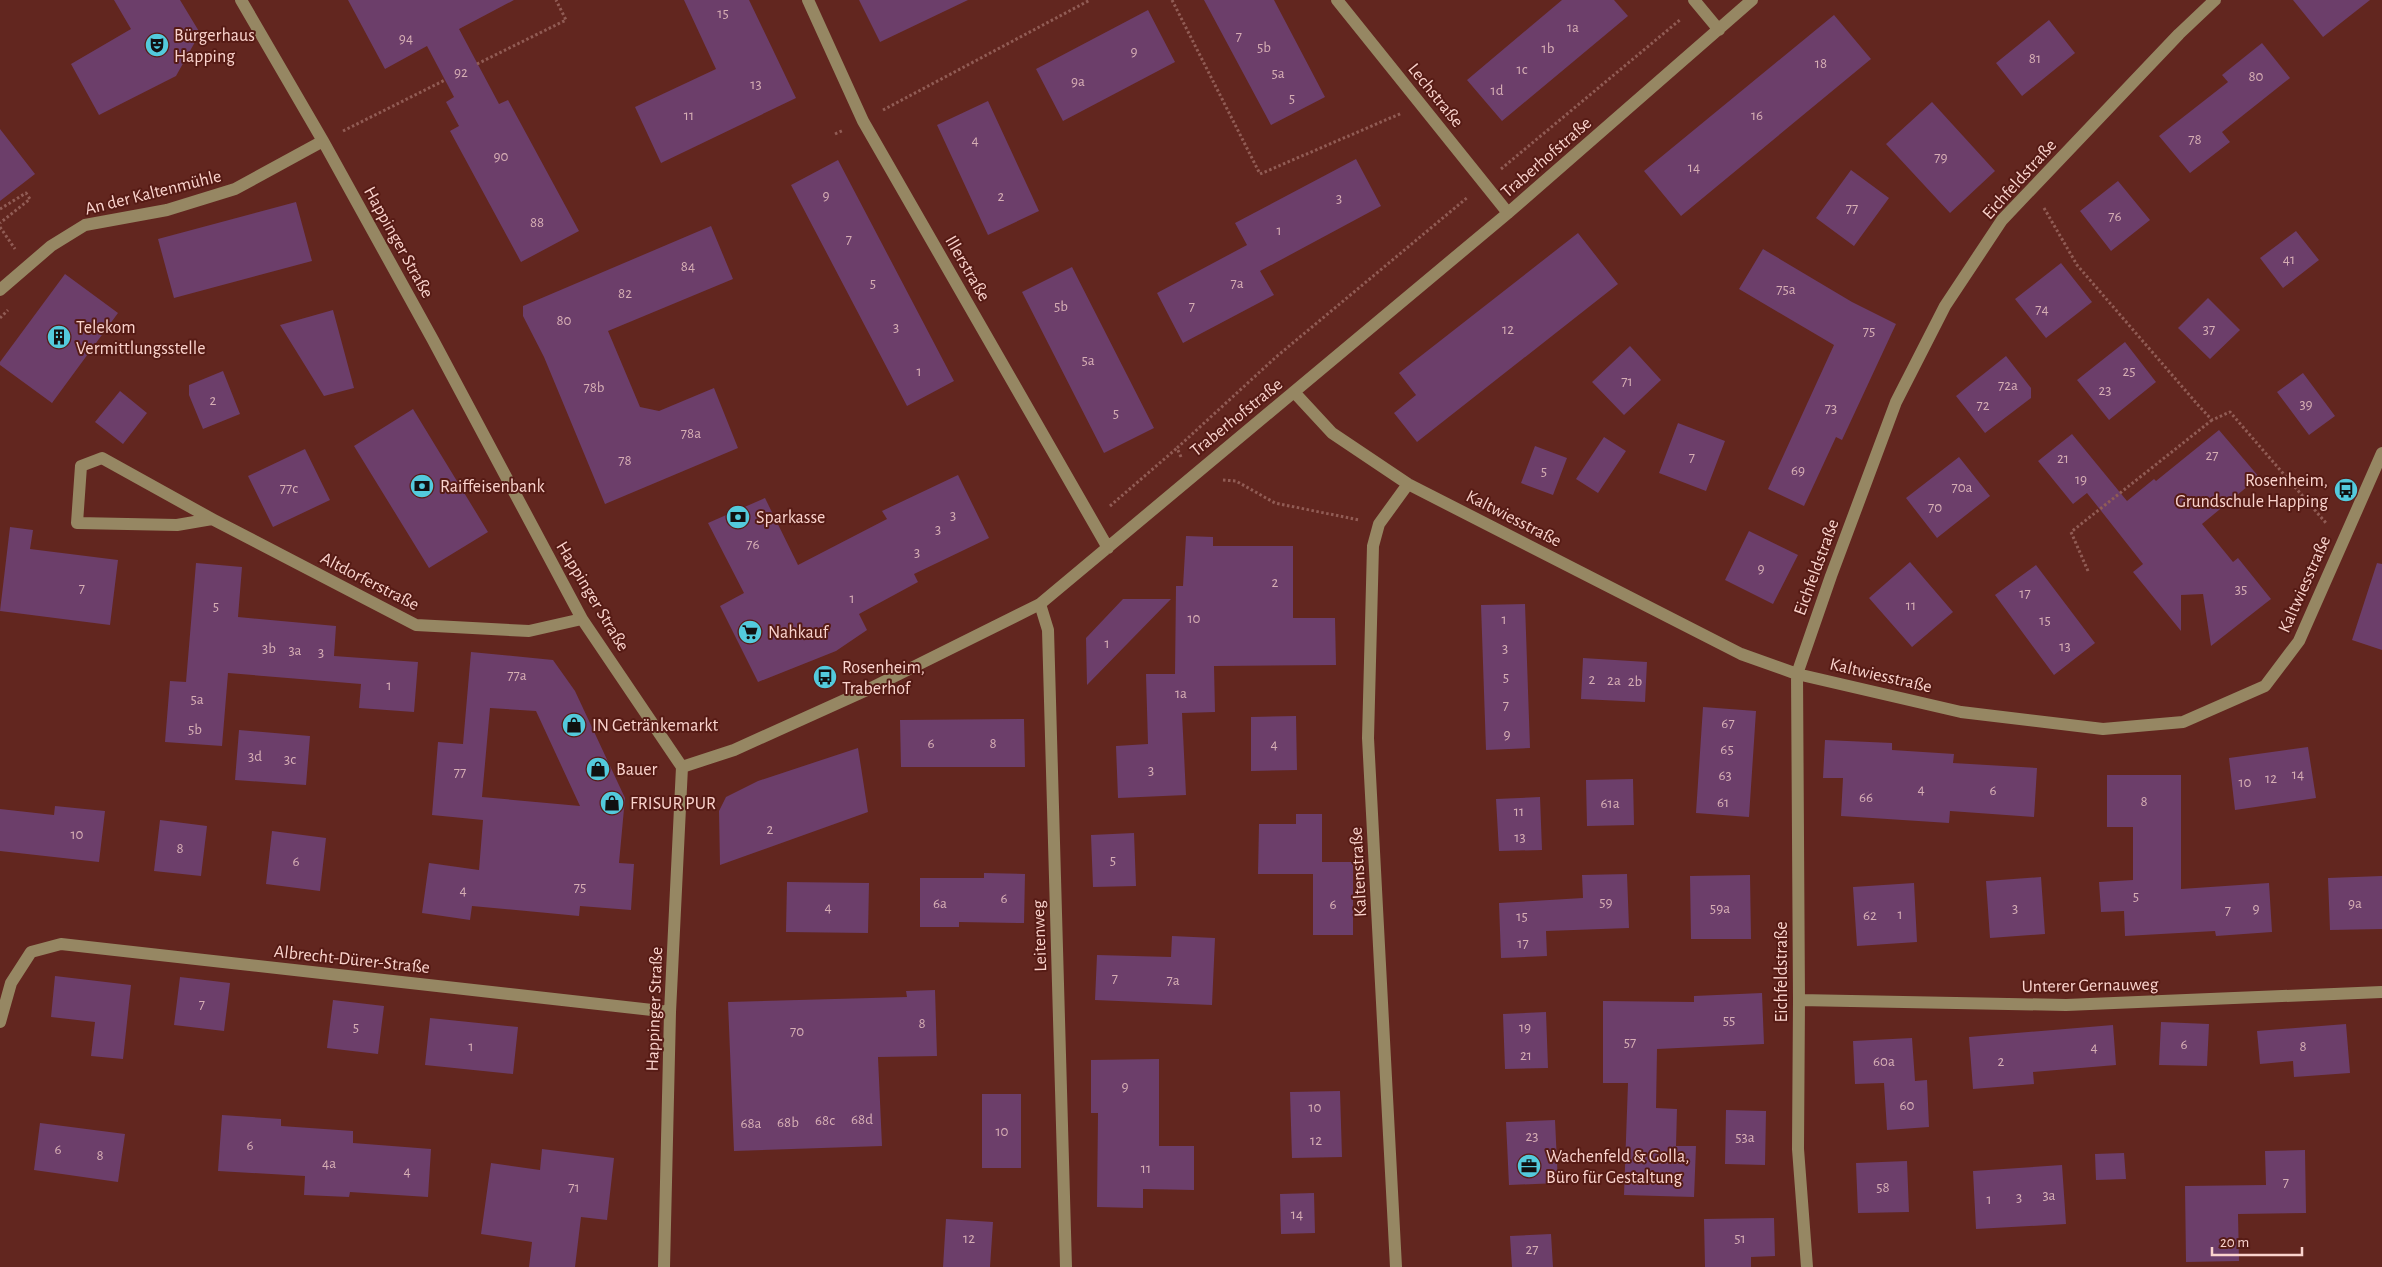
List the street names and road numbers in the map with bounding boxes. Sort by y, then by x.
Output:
street label: Lechstraße [1404,60,1466,131]
street label: Traberhofstraße [1498,114,1595,202]
street label: Eichfeldstraße [1979,136,2060,223]
street label: An der Kaltenmühle [83,167,223,219]
street label: Happinger Straße [360,184,436,301]
street label: Illerstraße [941,233,993,304]
street label: Traberhofstraße [1187,375,1286,460]
street label: Kaltwiesstraße [1463,487,1564,551]
street label: Eichfeldstraße [1791,517,1843,618]
street label: Kaltwiesstraße [2275,533,2334,636]
street label: Happinger Straße [552,539,632,655]
street label: Altdorferstraße [317,549,422,614]
street label: Kaltwiesstraße [1828,655,1934,696]
street label: Kaltenstraße [1348,826,1370,917]
street label: Leitenweg [1030,900,1050,972]
street label: Eichfeldstraße [1773,922,1791,1022]
street label: Albrecht-Dürer-Straße [273,943,431,977]
street label: Happinger Straße [644,946,666,1072]
street label: Unterer Gernauweg [2022,976,2159,996]

